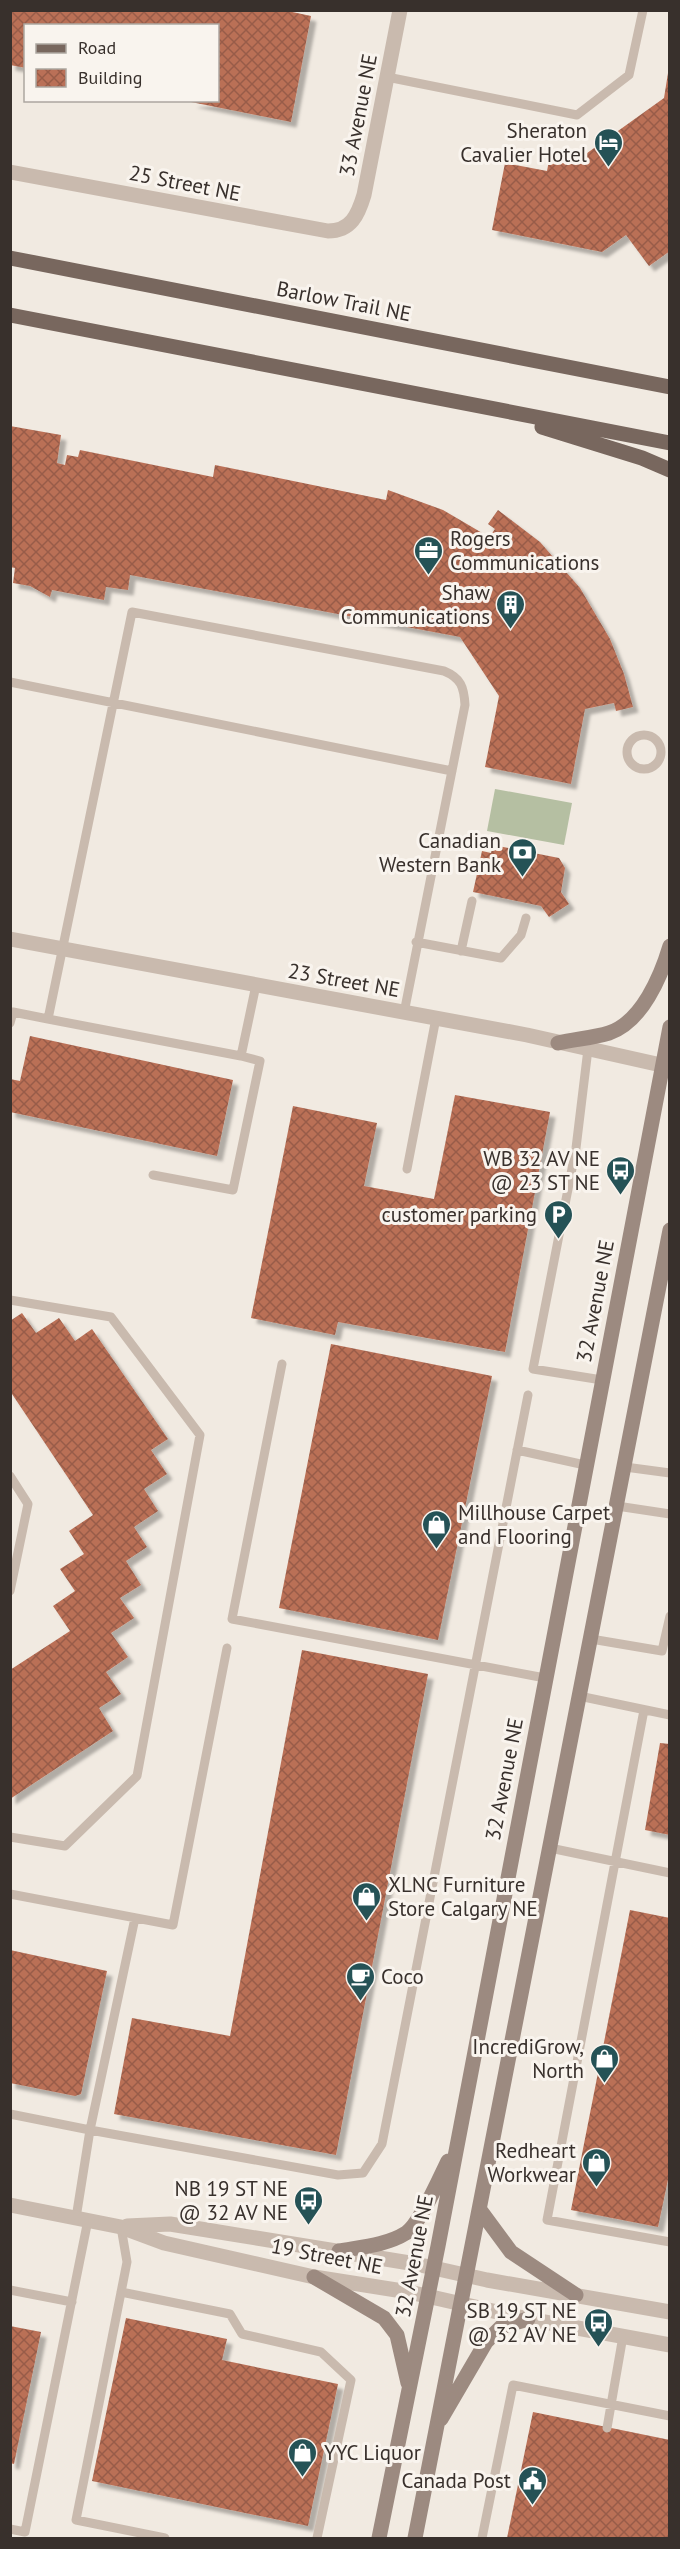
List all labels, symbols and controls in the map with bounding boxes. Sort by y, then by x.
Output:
legend [24,24,219,102]
text: Road [78,36,116,59]
street label: 33 Avenue NE [333,51,383,179]
text: Building [78,66,142,89]
place label: Sheraton Cavalier Hotel [460,117,587,168]
hotel icon: Sheraton Cavalier Hotel [592,126,624,168]
street label: 25 Street NE [127,159,243,207]
street label: Barlow Trail NE [274,275,414,327]
place label: Rogers Communications [450,525,599,576]
office icon: Rogers Communications [413,534,445,576]
place label: Shaw Communications [341,579,491,630]
building icon: Shaw Communications [495,588,527,630]
place label: Canadian Western Bank [379,827,501,878]
bank icon: Canadian Western Bank [506,836,538,878]
street label: 23 Street NE [286,957,402,1003]
place label: WB 32 AV NE @ 23 ST NE [483,1145,600,1196]
bus stop icon: WB 32 AV NE @ 23 ST NE [605,1154,637,1196]
parking icon: customer parking [542,1198,574,1240]
place label: customer parking [381,1201,537,1228]
street label: 32 Avenue NE [570,1237,620,1365]
place label: Millhouse Carpet and Flooring [458,1499,610,1550]
shop icon: Millhouse Carpet and Flooring [421,1508,453,1550]
street label: 32 Avenue NE [479,1715,529,1843]
place label: XLNC Furniture Store Calgary NE [388,1871,538,1922]
shop icon: XLNC Furniture Store Calgary NE [351,1880,383,1922]
cafe icon: Coco [344,1960,376,2002]
place label: Coco [381,1963,424,1990]
place label: IncrediGrow, North [472,2033,584,2084]
shop icon: IncrediGrow, North [589,2042,621,2084]
place label: Redheart Workwear [488,2137,576,2188]
shop icon: Redheart Workwear [581,2146,613,2188]
place label: NB 19 ST NE @ 32 AV NE [175,2175,288,2226]
bus stop icon: NB 19 ST NE @ 32 AV NE [293,2184,325,2226]
street label: 32 Avenue NE [389,2192,439,2320]
street label: 19 Street NE [269,2232,385,2280]
place label: SB 19 ST NE @ 32 AV NE [467,2297,577,2348]
bus stop icon: SB 19 ST NE @ 32 AV NE [582,2306,614,2348]
shop icon: YYC Liquor [287,2436,319,2478]
place label: YYC Liquor [324,2439,421,2466]
public building icon: Canada Post [516,2464,548,2506]
place label: Canada Post [402,2467,511,2494]

